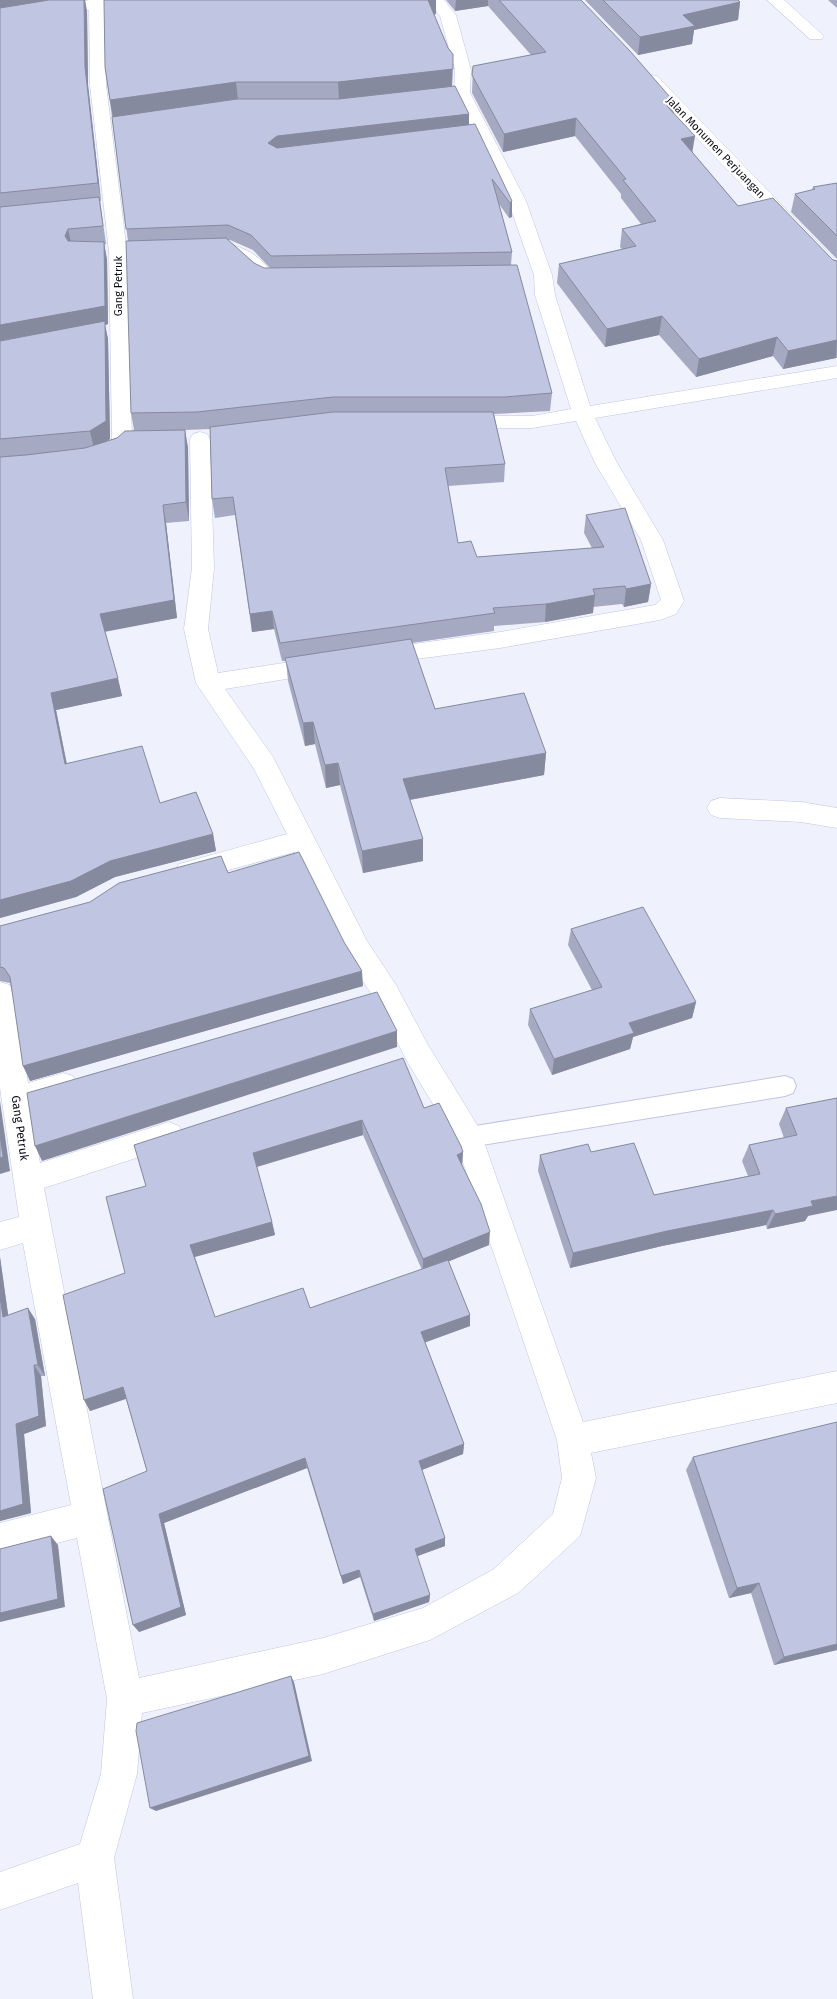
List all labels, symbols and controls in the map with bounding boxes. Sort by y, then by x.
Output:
street label: Jalan Monumen Perjuangan [664,94,768,201]
street label: Gang Petruk [112,255,125,316]
street label: Gang Petruk [8,1094,32,1162]

